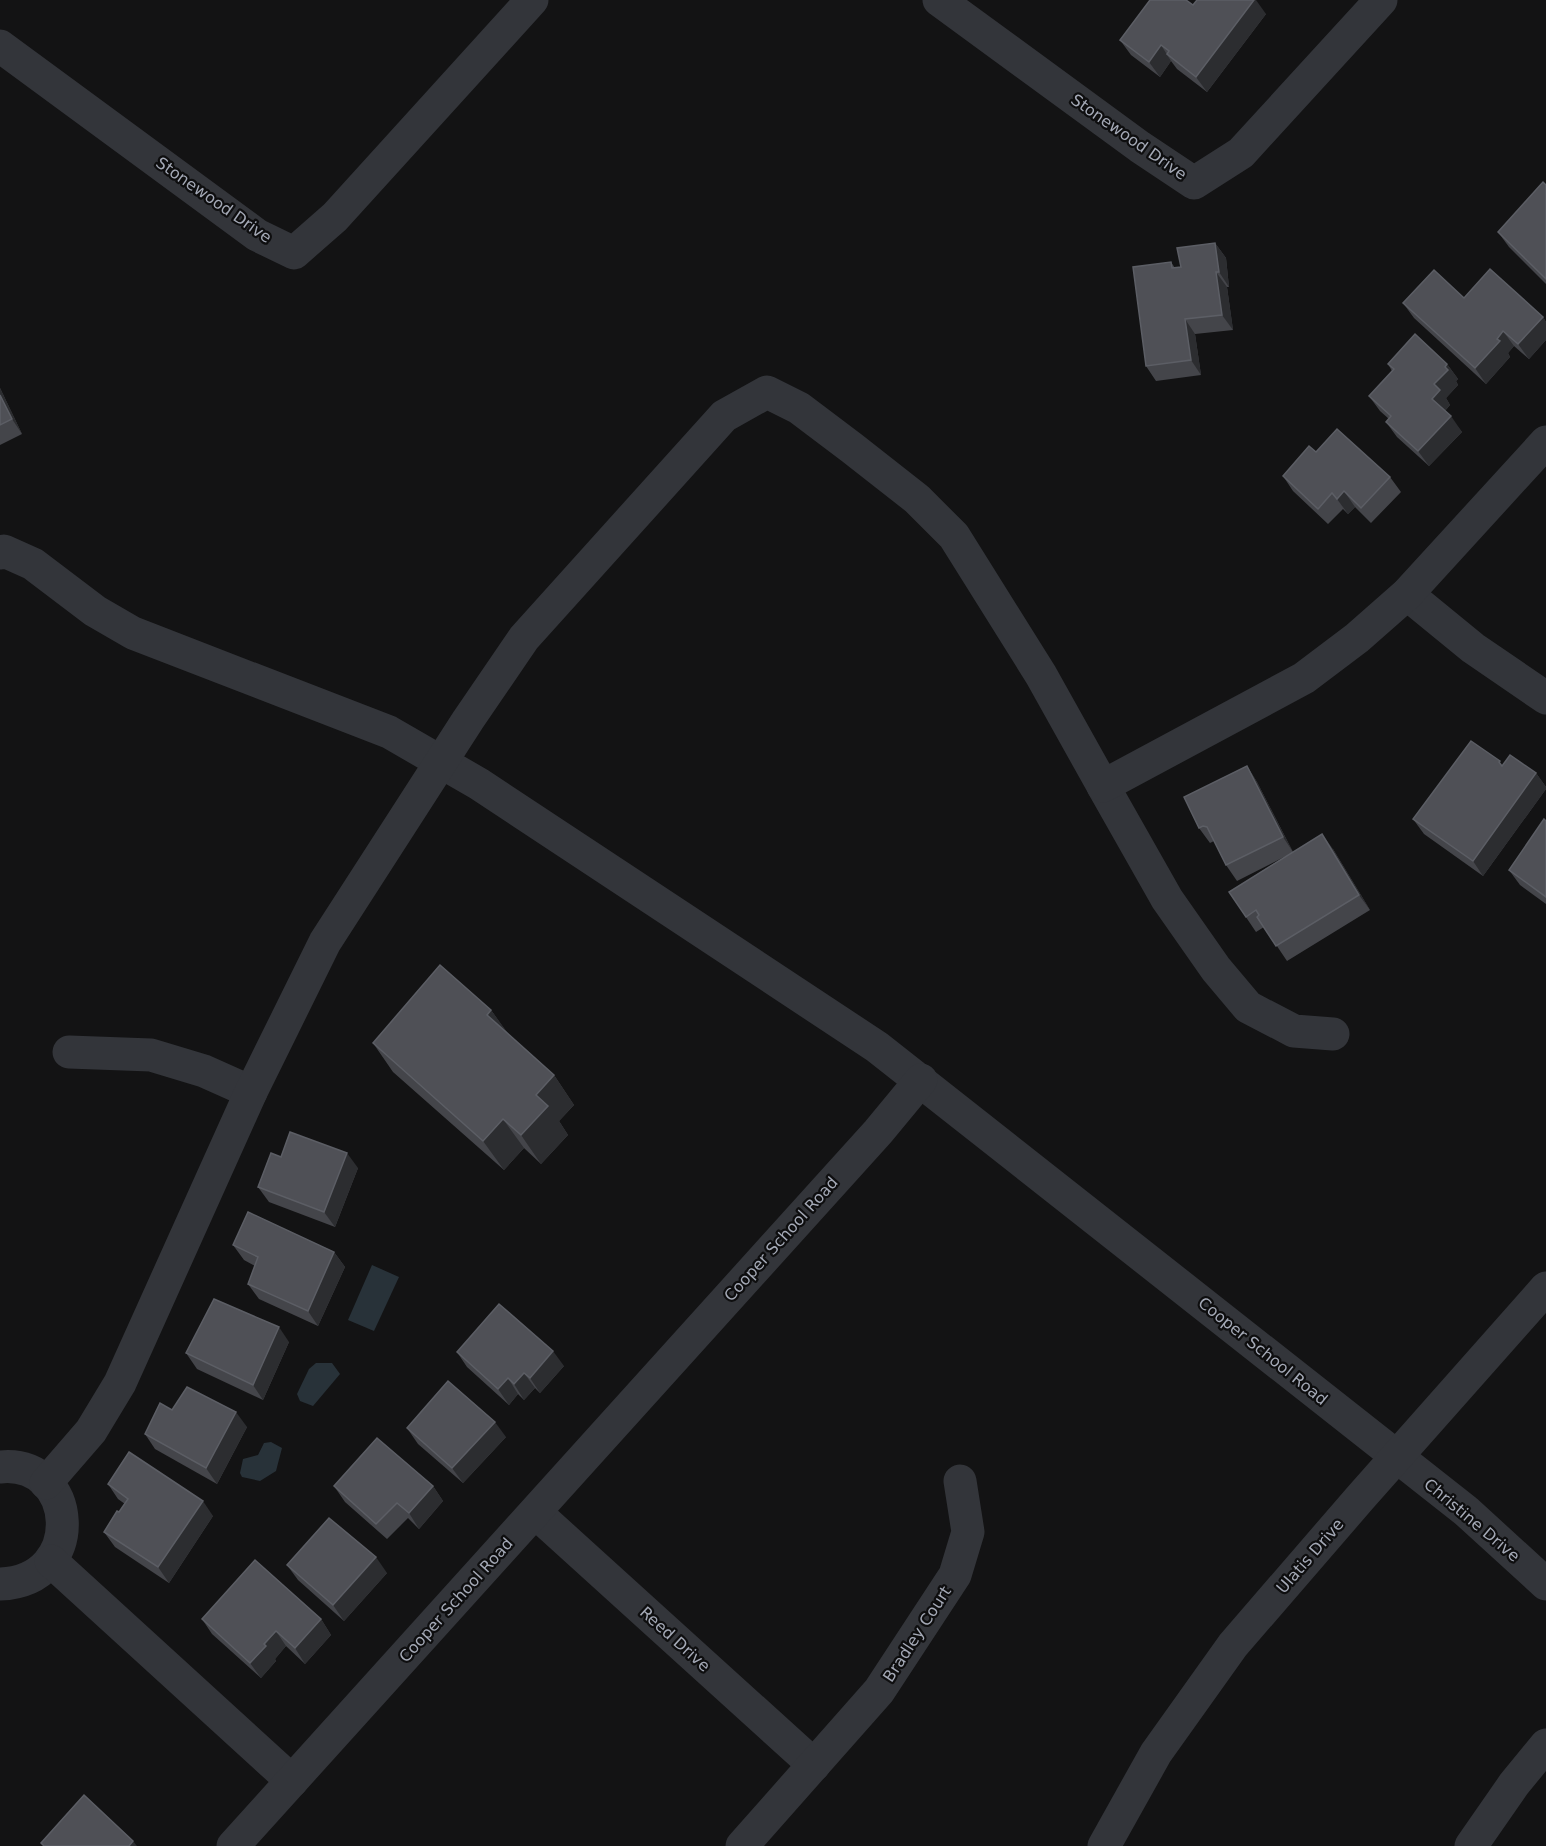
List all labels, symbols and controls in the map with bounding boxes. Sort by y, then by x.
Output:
street label: Stonewood Drive [1068,90,1190,184]
street label: Stonewood Drive [153,153,275,247]
street label: Cooper School Road [720,1173,842,1305]
street label: Cooper School Road [1195,1293,1331,1409]
street label: Christine Drive [1420,1474,1524,1566]
street label: Ulatis Drive [1272,1515,1348,1597]
street label: Cooper School Road [395,1534,517,1666]
street label: Bradley Court [879,1583,955,1685]
street label: Reed Drive [636,1603,714,1675]

